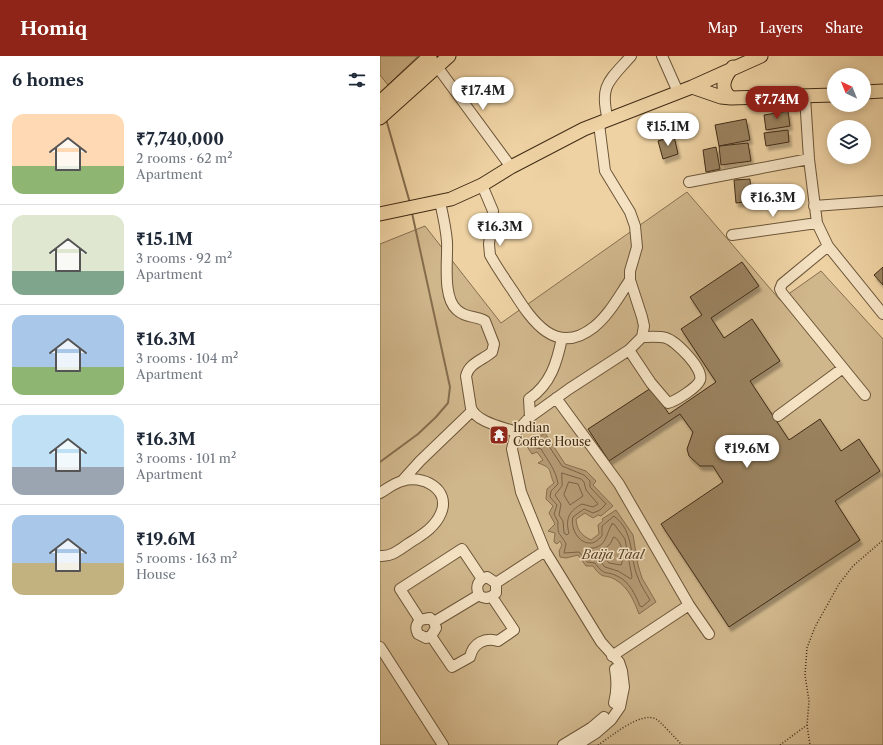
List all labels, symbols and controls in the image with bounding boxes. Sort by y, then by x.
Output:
text: Homiq [20,17,87,40]
text: Map [707,19,737,37]
text: Layers [759,19,803,37]
text: Share [825,19,863,37]
north arrow [827,68,871,112]
map controls [827,68,871,164]
icon: filters [346,69,368,91]
text: 6 homes [12,70,84,90]
pin: ₹17.4M [450,77,516,111]
text: ₹17.4M [461,82,505,98]
pin: ₹7.74M [744,86,810,120]
text: ₹7.74M [755,91,799,107]
pin: ₹15.1M [635,113,701,147]
text: ₹15.1M [646,118,690,134]
button: layers [827,120,871,164]
text: ₹7,740,000 [136,129,224,149]
icon: home [44,130,92,178]
text: 2 rooms · 62 m² [136,150,233,166]
text: Apartment [136,166,203,182]
pin: ₹16.3M [740,184,806,218]
text: ₹16.3M [750,189,796,205]
pin: ₹16.3M [467,213,533,247]
text: ₹16.3M [477,218,523,234]
text: ₹15.1M [136,229,193,249]
icon: home [44,231,92,279]
text: 3 rooms · 92 m² [136,250,232,266]
text: Apartment [136,266,203,282]
text: ₹16.3M [136,329,196,349]
icon: home [44,331,92,379]
text: 3 rooms · 104 m² [136,350,238,366]
text: Apartment [136,366,203,382]
place label: Indian Coffee House [513,420,591,449]
temple icon: Indian Coffee House [488,424,510,446]
text: ₹16.3M [136,429,196,449]
icon: home [44,431,92,479]
pin: ₹19.6M [714,435,780,469]
text: ₹19.6M [724,440,770,456]
text: 3 rooms · 101 m² [136,450,236,466]
text: Apartment [136,466,203,482]
text: ₹19.6M [136,529,196,549]
icon: home [44,531,92,579]
water label: Baija Taal [581,546,646,562]
text: 5 rooms · 163 m² [136,550,237,566]
text: House [136,566,176,582]

